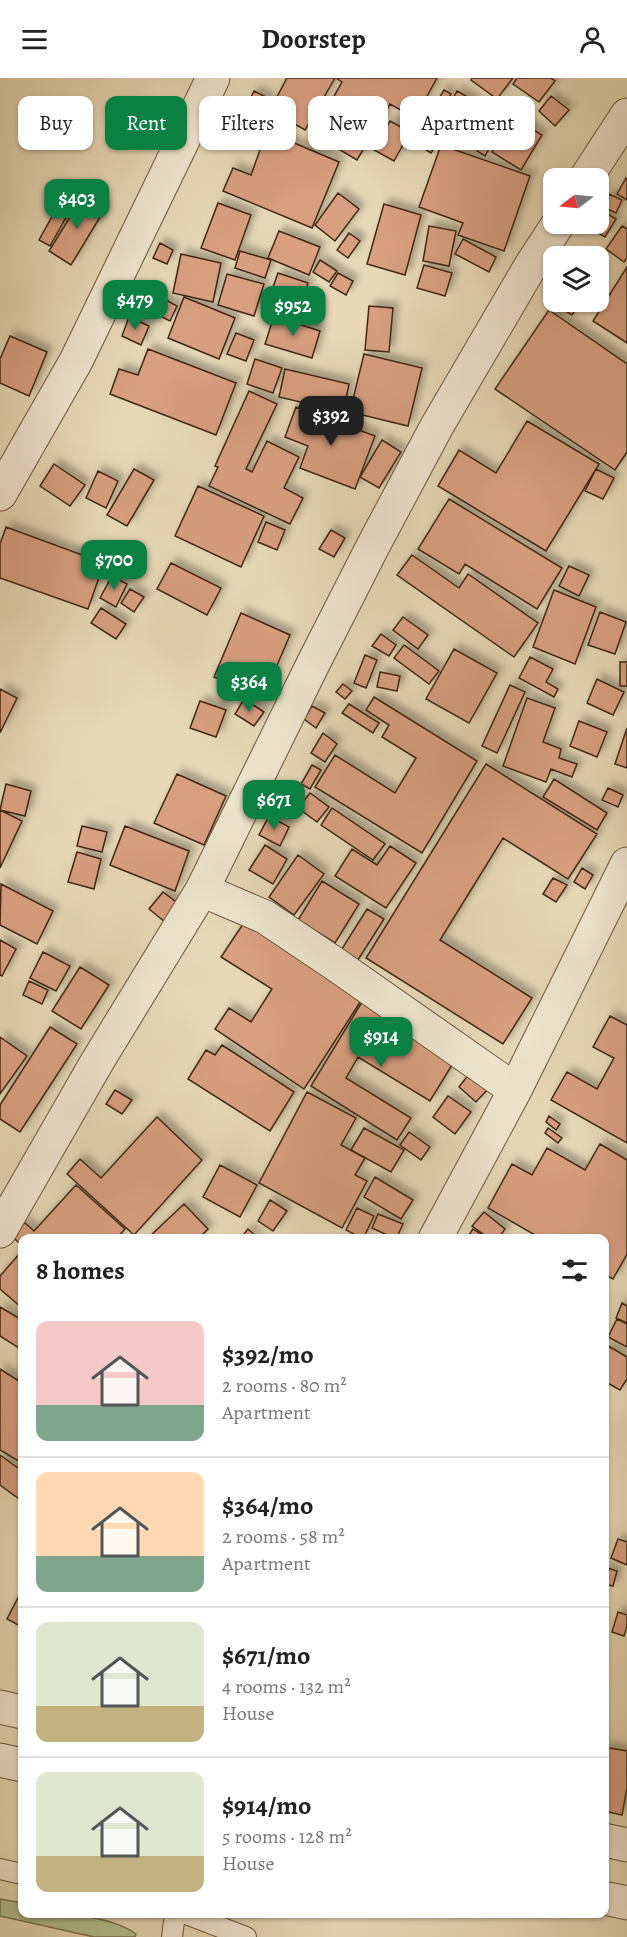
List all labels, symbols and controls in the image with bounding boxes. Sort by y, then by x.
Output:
text: Doorstep [261,21,366,57]
icon: menu [18,23,51,56]
icon: person [576,23,609,56]
chip: Buy [18,96,93,150]
chip: Rent [105,96,187,150]
chip: Filters [199,96,296,150]
chip: New [308,96,388,150]
chip: Apartment [400,96,535,150]
north arrow [543,168,609,234]
map controls [543,168,609,312]
pin: $403 [41,179,113,230]
text: $403 [58,185,96,212]
button: layers [543,246,609,312]
pin: $479 [99,280,171,331]
text: $479 [117,286,153,313]
pin: $952 [257,286,329,337]
text: $952 [275,292,311,319]
pin: $392 [295,396,367,447]
text: $392 [313,402,349,429]
pin: $700 [78,540,150,591]
text: $700 [95,546,133,573]
pin: $364 [213,662,285,713]
text: $364 [231,668,267,695]
pin: $671 [238,780,310,831]
text: $671 [257,786,291,813]
pin: $914 [345,1017,417,1068]
text: $914 [363,1023,399,1050]
text: 8 homes [36,1253,125,1288]
icon: filters [558,1254,591,1287]
text: $392/mo [222,1337,314,1372]
icon: home [84,1345,156,1417]
text: 2 rooms · 80 m² [222,1372,347,1399]
text: Apartment [222,1399,311,1426]
text: $364/mo [222,1488,313,1523]
icon: home [84,1496,156,1568]
text: 2 rooms · 58 m² [222,1523,345,1550]
text: Apartment [222,1550,311,1577]
text: $671/mo [222,1638,310,1673]
icon: home [84,1646,156,1718]
text: 4 rooms · 132 m² [222,1673,351,1700]
text: House [222,1700,274,1727]
text: $914/mo [222,1788,311,1823]
icon: home [84,1796,156,1868]
text: 5 rooms · 128 m² [222,1823,352,1850]
text: House [222,1850,274,1877]

